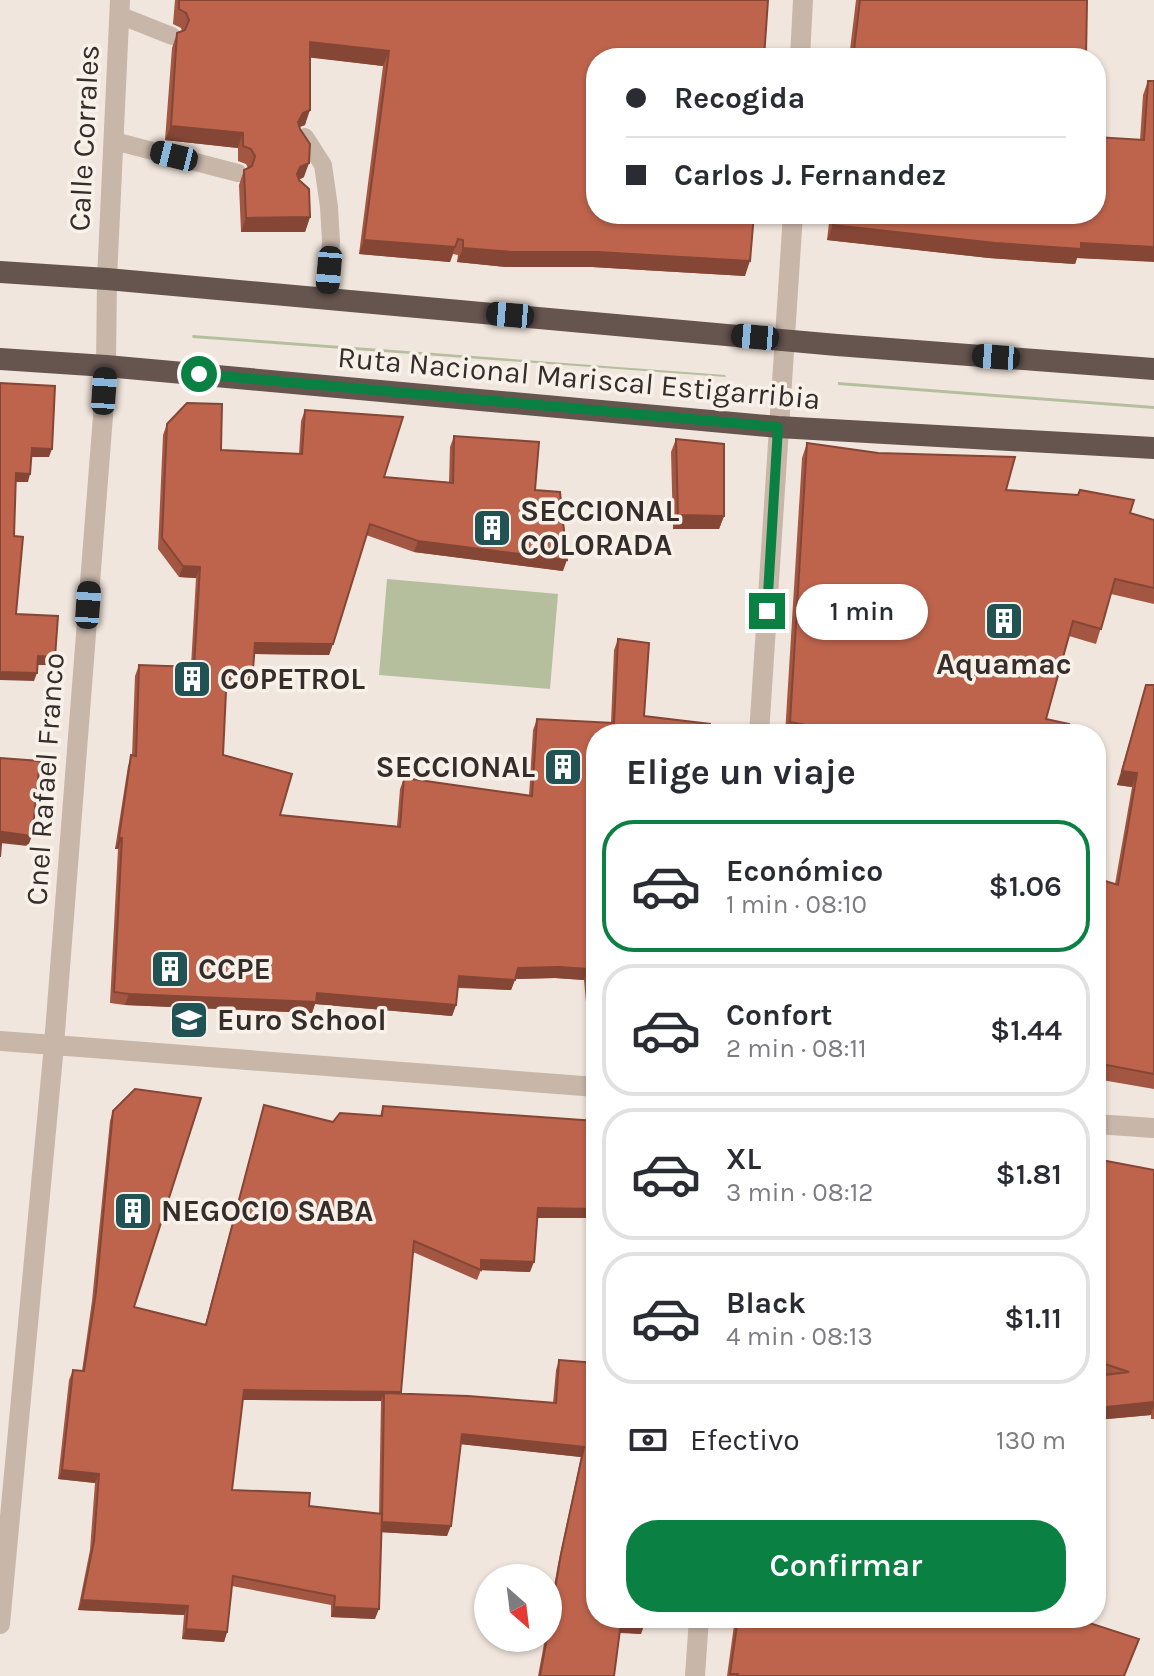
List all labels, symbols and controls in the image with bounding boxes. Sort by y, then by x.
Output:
street label: Calle Corrales [61,44,107,232]
text: Recogida [674,80,805,116]
car [148,139,200,173]
text: Carlos J. Fernandez [674,157,946,193]
car [315,245,343,295]
car [485,301,535,329]
car [730,323,780,351]
street label: Ruta Nacional Mariscal Estigarribia [336,339,822,417]
car [971,343,1021,371]
route start [181,356,217,392]
car [90,366,118,416]
place label: SECCIONAL COLORADA [520,493,680,563]
building icon: SECCIONAL COLORADA [471,507,513,549]
car [74,580,102,630]
callout: 1 min [795,583,927,639]
route end [749,593,785,629]
text: 1 min [830,596,894,627]
building icon: Aquamac [983,600,1025,642]
place label: Aquamac [936,646,1072,682]
street label: Cnel Rafael Franco [18,651,72,907]
building icon: COPETROL [171,658,213,700]
place label: COPETROL [220,661,365,697]
building icon: SECCIONAL [542,746,584,788]
place label: SECCIONAL [376,749,535,785]
text: Elige un viaje [626,751,856,793]
icon: car [630,850,702,922]
text: Económico [726,853,883,889]
text: $1.06 [989,868,1062,904]
text: 1 min · 08:10 [726,889,867,920]
building icon: CCPE [149,948,191,990]
place label: CCPE [198,951,271,987]
icon: car [630,994,702,1066]
text: Confort [726,997,832,1033]
school or university icon: Euro School [168,999,210,1041]
place label: Euro School [217,1002,387,1038]
text: $1.44 [990,1012,1062,1048]
text: 2 min · 08:11 [726,1033,867,1064]
icon: car [630,1138,702,1210]
text: XL [726,1141,761,1177]
text: $1.81 [996,1156,1062,1192]
text: 3 min · 08:12 [726,1177,873,1208]
building icon: NEGOCIO SABA [112,1190,154,1232]
place label: NEGOCIO SABA [161,1193,373,1229]
icon: car [630,1282,702,1354]
text: Black [726,1285,806,1321]
text: $1.11 [1004,1300,1062,1336]
text: 4 min · 08:13 [726,1321,873,1352]
icon: cash [626,1418,670,1462]
text: Efectivo [690,1422,800,1458]
text: 130 m [996,1425,1066,1456]
button: Confirmar [626,1520,1066,1612]
north arrow [474,1564,562,1652]
map controls [474,1564,562,1652]

